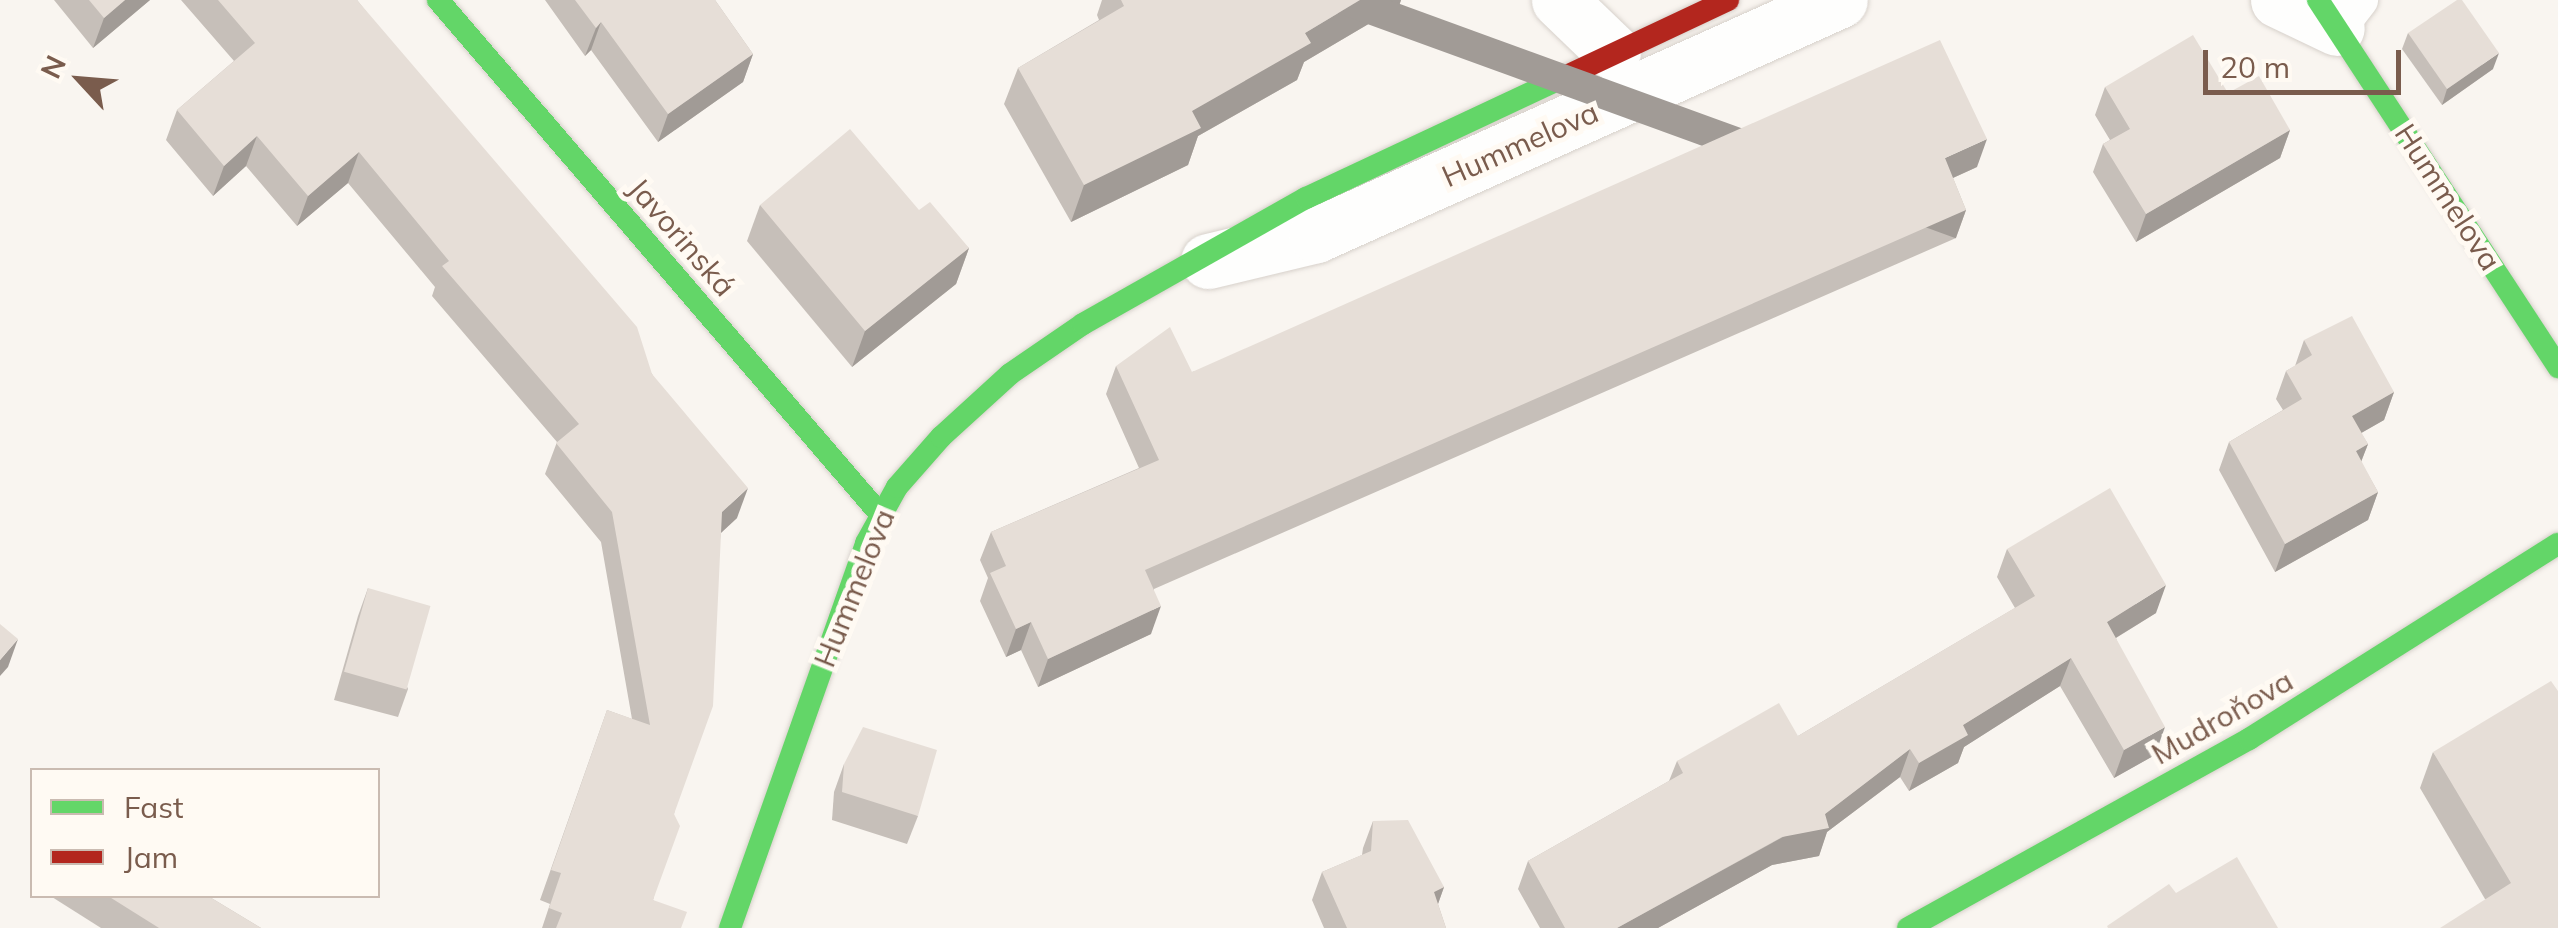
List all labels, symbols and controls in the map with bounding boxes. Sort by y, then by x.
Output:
north arrow [30,30,130,130]
scale bar [2208,30,2406,92]
text: 20 m [2220,48,2290,86]
text: N [32,49,73,84]
street label: Hummelova [1436,94,1604,194]
street label: Hummelova [2387,117,2509,277]
street label: Javorinská [621,171,743,303]
street label: Hummelova [806,504,902,672]
street label: Mudroňova [2145,662,2299,772]
legend [30,768,380,898]
text: Fast [124,788,184,826]
text: Jam [124,838,178,876]

